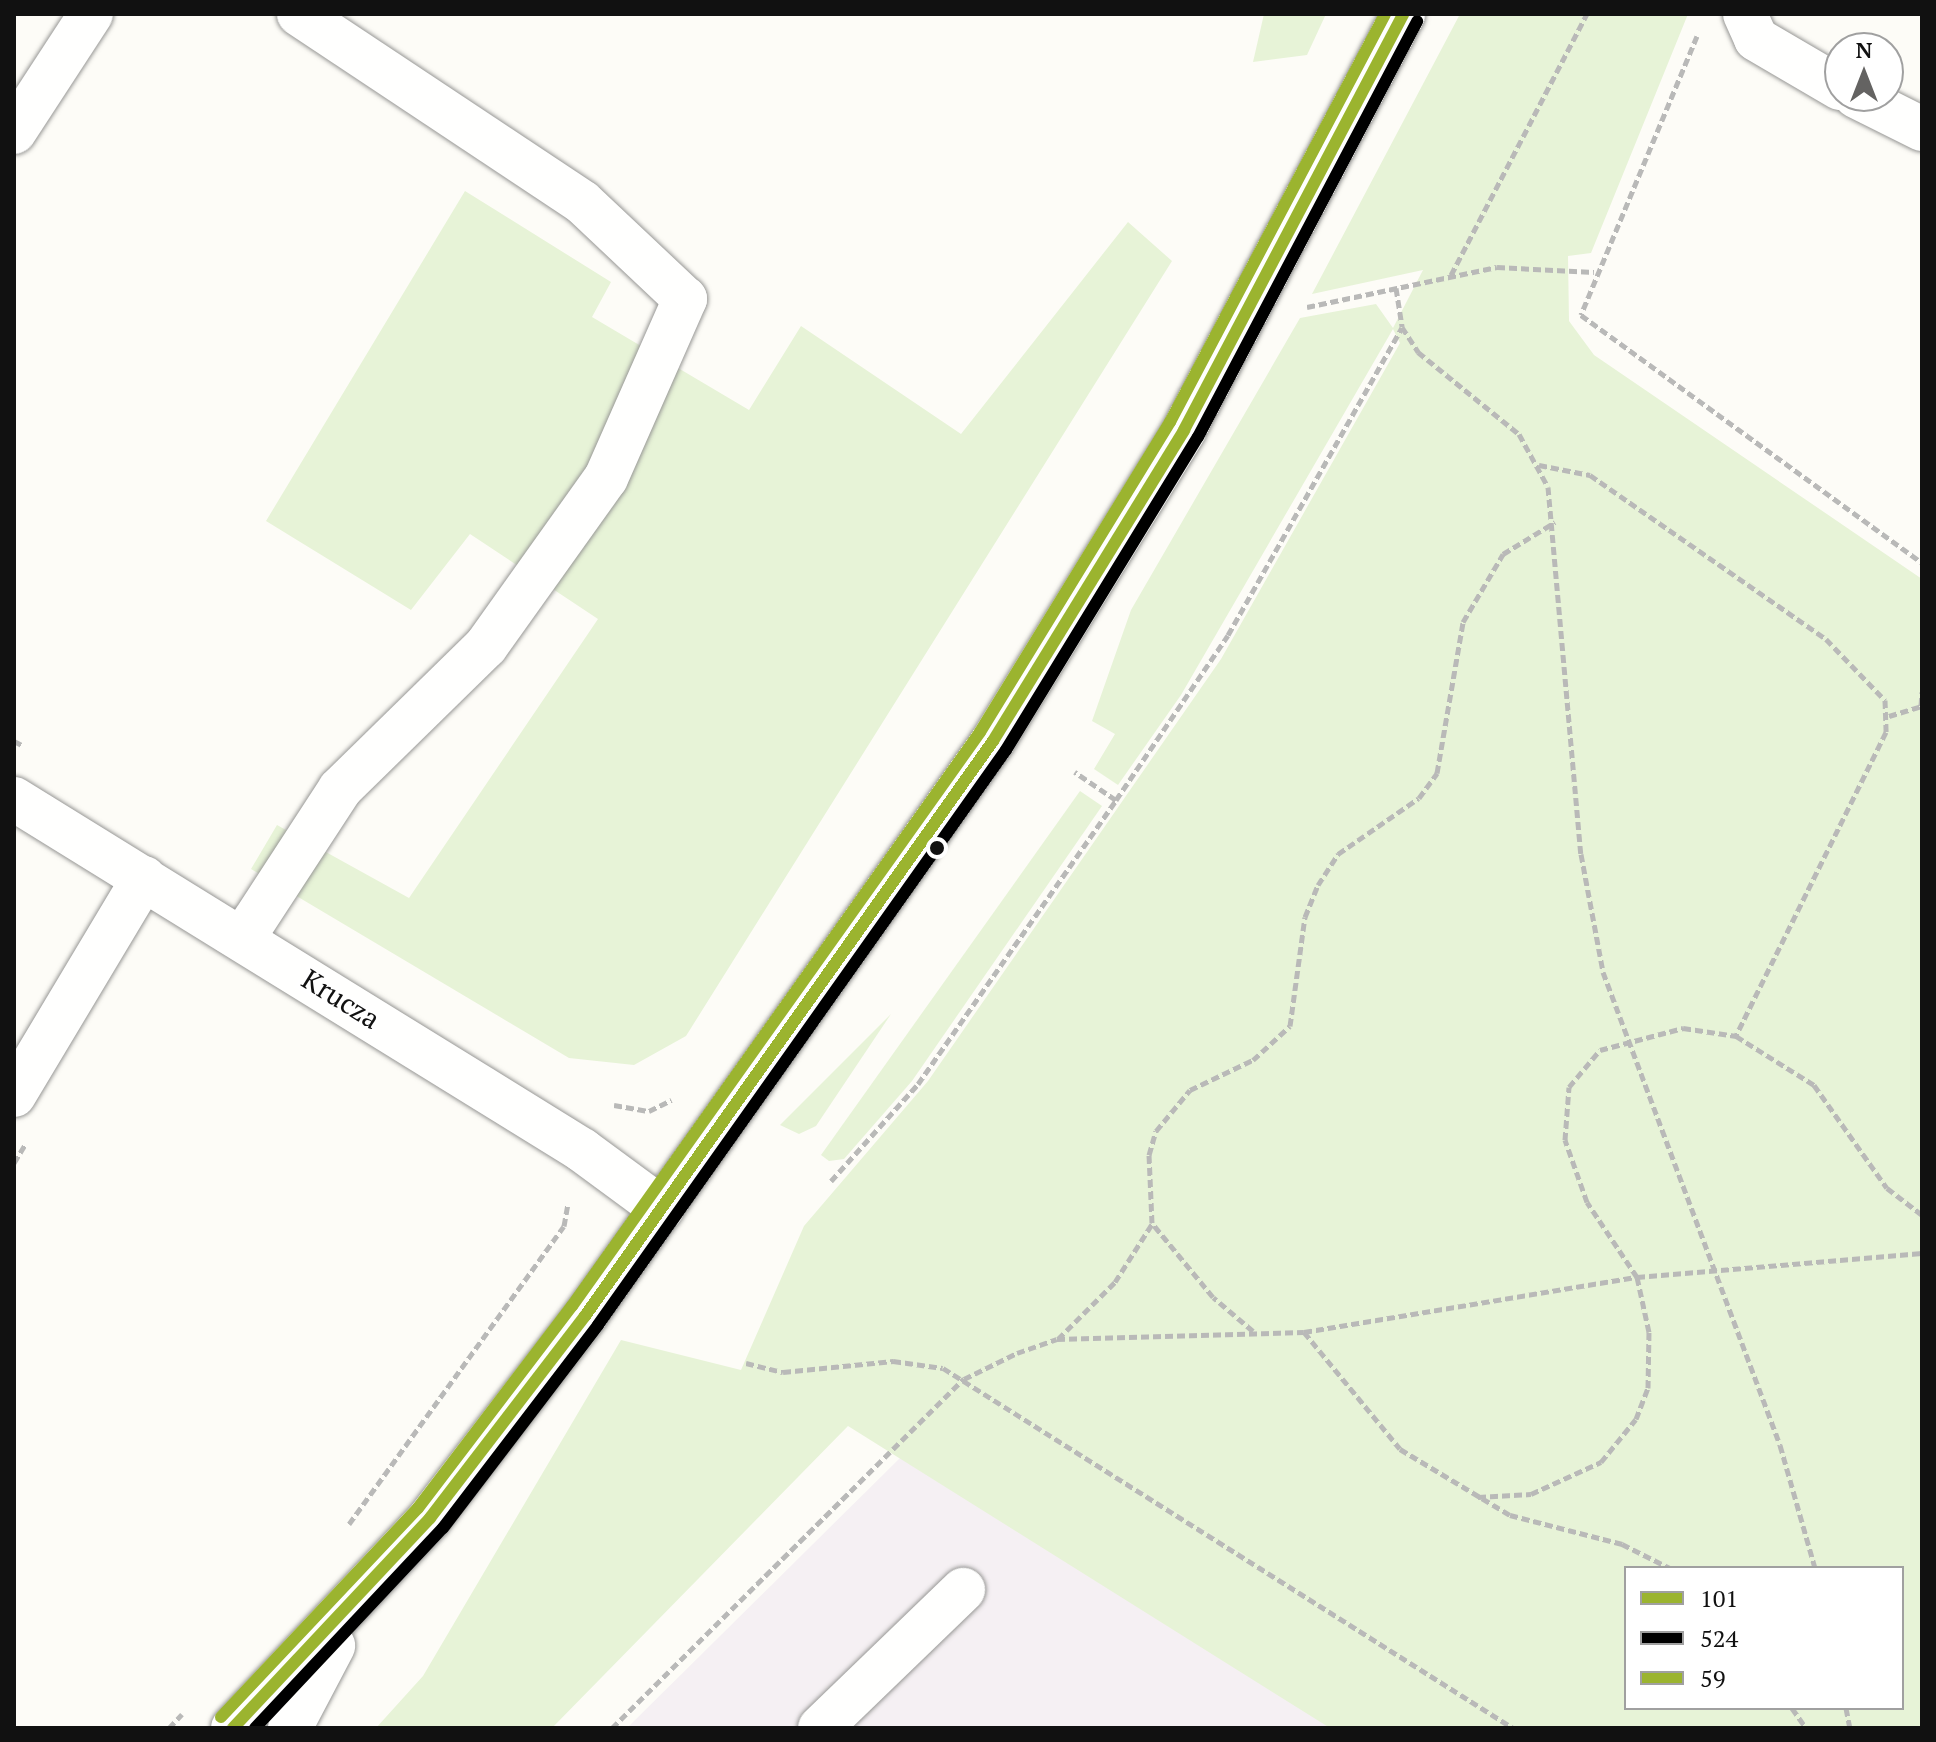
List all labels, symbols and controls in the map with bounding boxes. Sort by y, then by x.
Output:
north arrow [1824,32,1904,112]
text: N [1856,35,1872,64]
unlabelled marker [929,840,945,856]
street label: Krucza [296,962,386,1036]
legend [1624,1566,1904,1710]
text: 101 [1700,1582,1738,1614]
text: 524 [1700,1622,1738,1654]
text: 59 [1700,1662,1726,1694]

